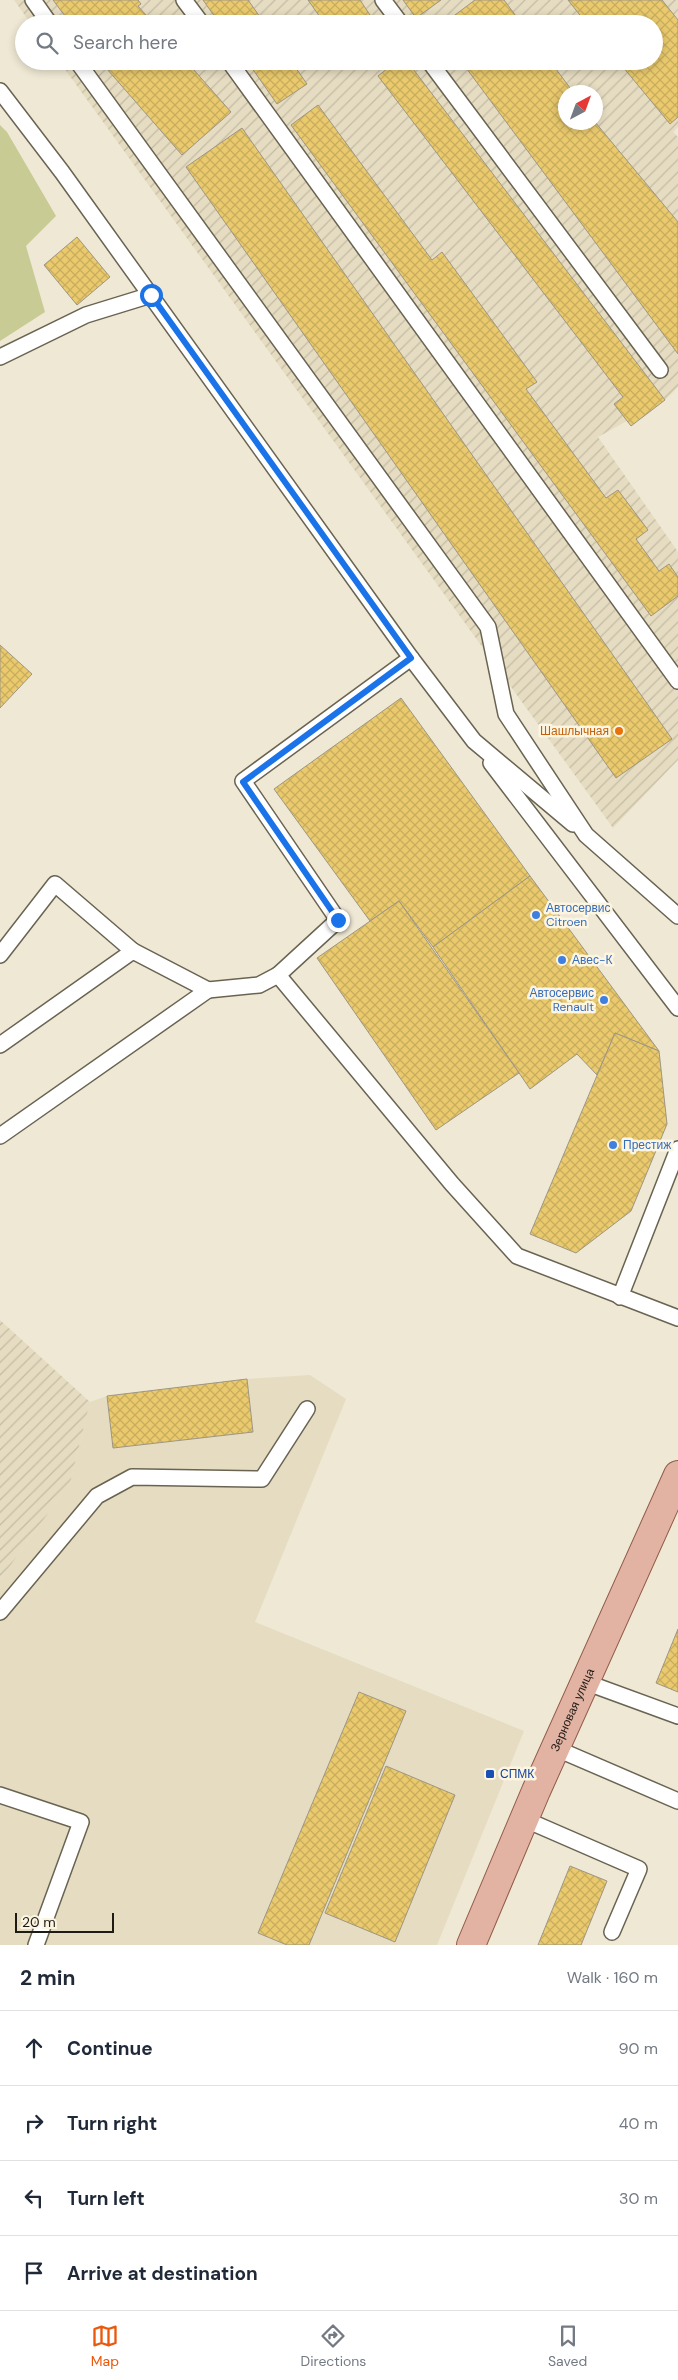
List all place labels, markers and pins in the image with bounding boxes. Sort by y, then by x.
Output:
place label: Шашлычная [540,723,609,739]
marker: Шашлычная [613,725,625,737]
place label: Автосервис Citroen [546,900,611,930]
marker: Автосервис Citroen [530,909,542,921]
place label: Авес-К [572,952,612,968]
marker: Авес-К [556,954,568,966]
place label: Автосервис Renault [529,985,594,1015]
marker: Автосервис Renault [598,994,610,1006]
place label: Престиж [623,1137,671,1153]
marker: Престиж [607,1139,619,1151]
place label: СПМК [500,1766,534,1782]
marker: СПМК [484,1768,496,1780]

